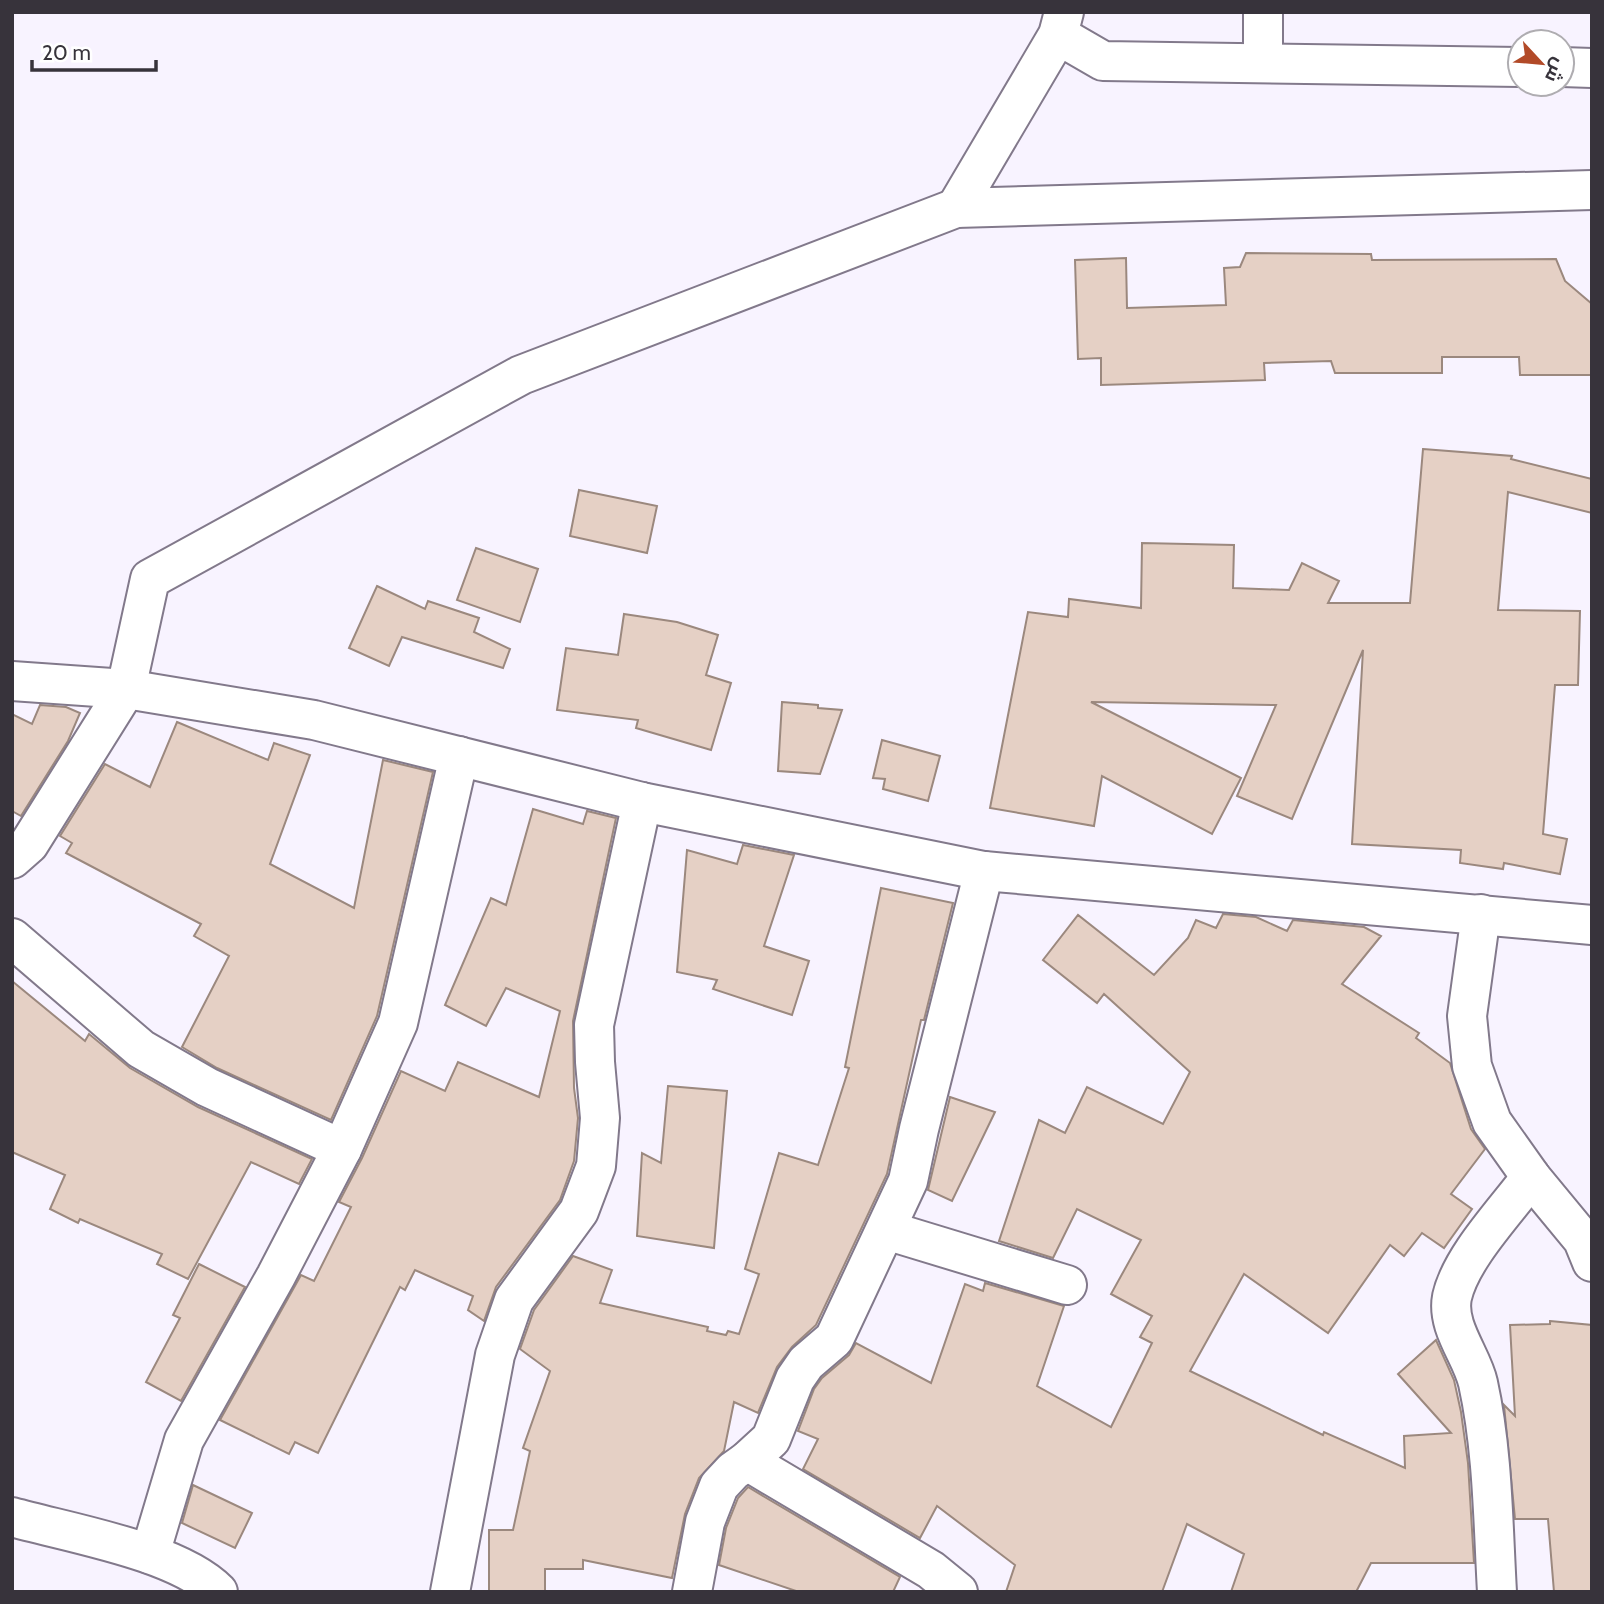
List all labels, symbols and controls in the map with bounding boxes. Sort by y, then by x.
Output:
scale bar [32,28,156,72]
north arrow [1506,28,1576,98]
text: 20 m [42,40,91,65]
text: ش [1540,54,1572,86]

